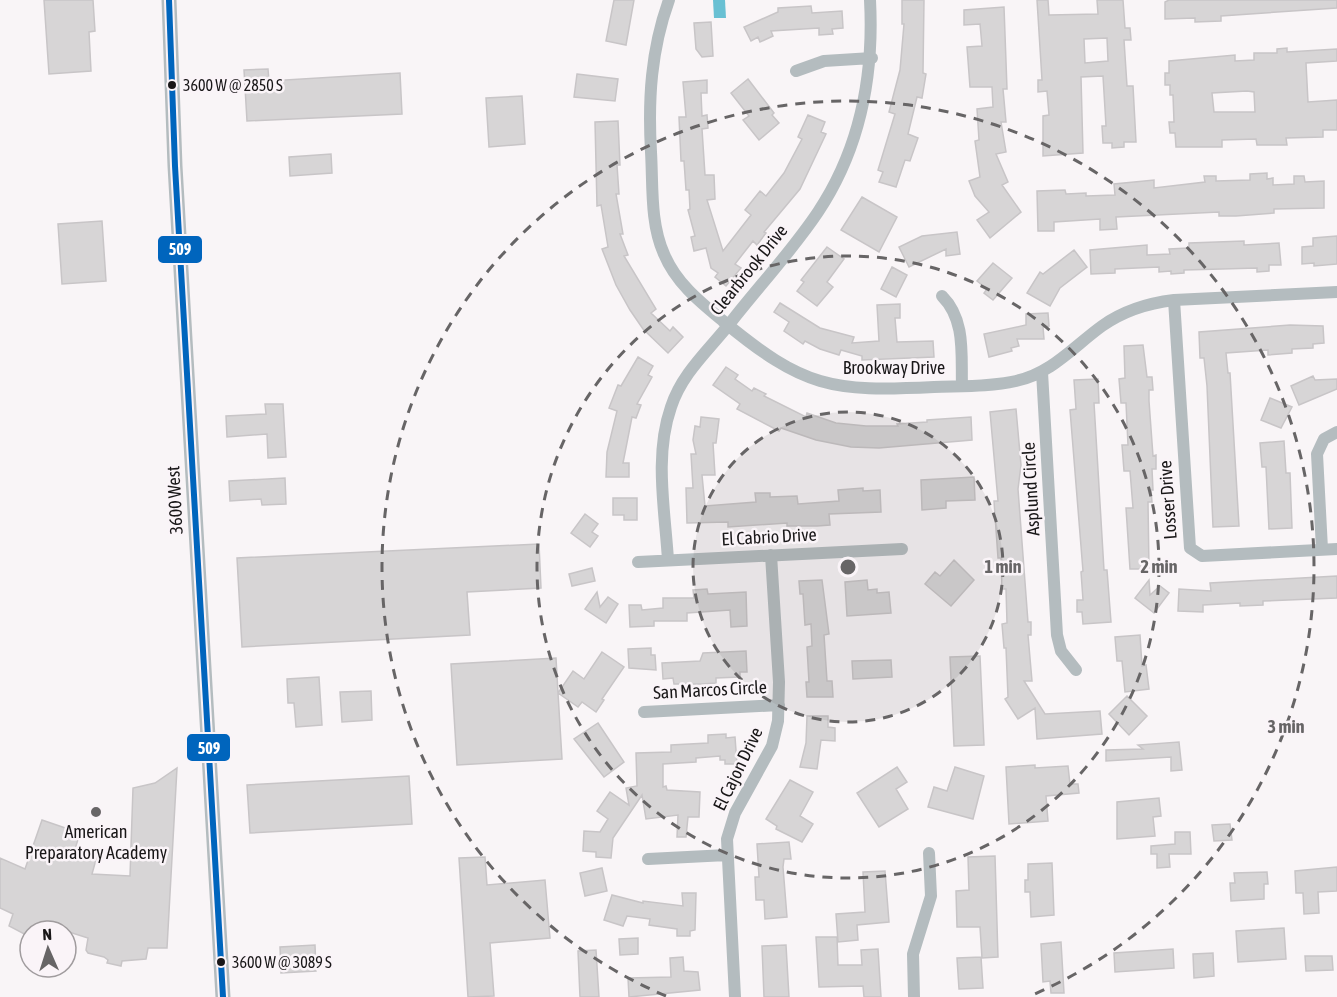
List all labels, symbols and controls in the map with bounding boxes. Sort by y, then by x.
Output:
place label: 3600 W @ 2850 S [183,76,283,94]
marker: 3600 W @ 2850 S [166,79,178,91]
street label: Clearbrook Drive [706,220,792,319]
line badge: 509 [157,235,203,264]
text: 509 [169,240,192,258]
street label: Brookway Drive [843,357,945,378]
street label: Asplund Circle [1018,442,1043,536]
street label: Losser Drive [1154,460,1181,540]
street label: 3600 West [162,465,187,535]
street label: El Cabrio Drive [721,524,817,549]
text: 1 min [985,556,1022,577]
text: 2 min [1141,556,1178,577]
centre of rings [838,557,858,577]
street label: San Marcos Circle [653,676,767,703]
text: 3 min [1268,716,1305,737]
street label: El Cajon Drive [708,724,767,814]
line badge: 509 [186,733,231,762]
text: 509 [198,739,221,757]
marker: American Preparatory Academy [89,805,103,819]
place label: American Preparatory Academy [25,821,167,863]
north arrow [18,919,78,979]
text: N [42,925,52,943]
place label: 3600 W @ 3089 S [232,953,332,971]
marker: 3600 W @ 3089 S [215,956,227,968]

